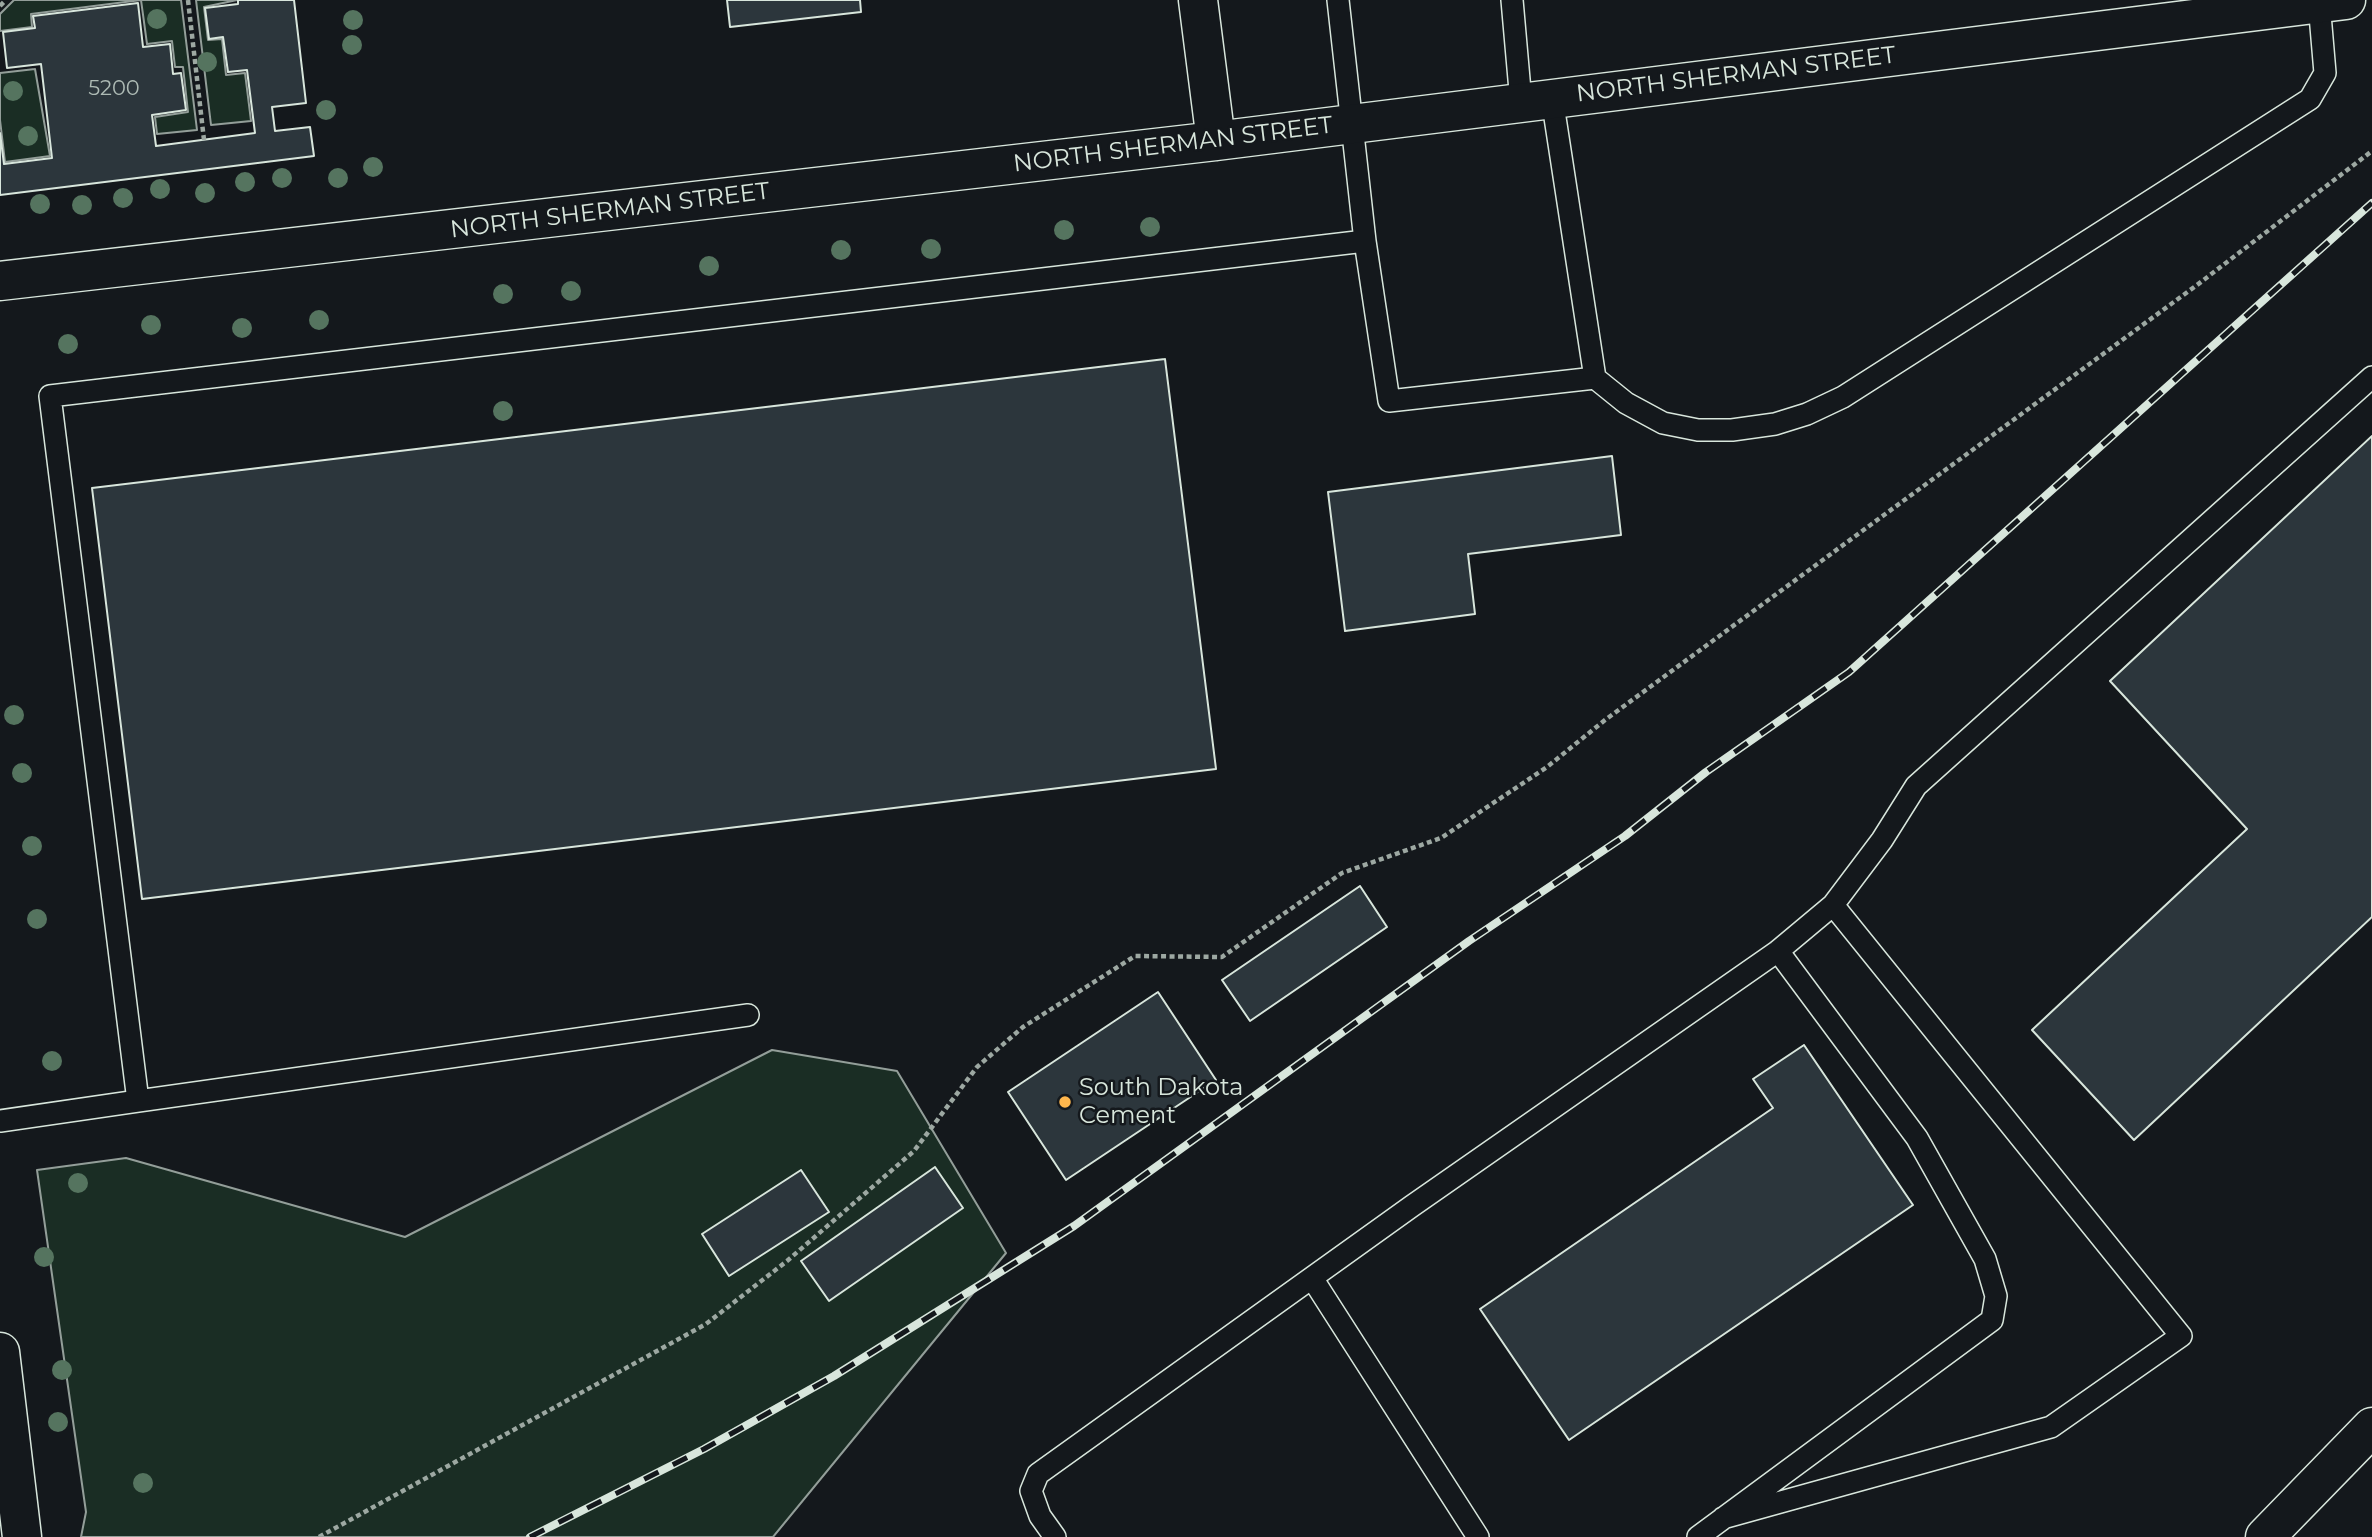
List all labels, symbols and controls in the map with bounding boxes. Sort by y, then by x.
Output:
street label: NORTH SHERMAN STREET [1575,41,1897,109]
house number: 5200 [88,76,140,102]
street label: NORTH SHERMAN STREET [1012,111,1334,179]
street label: NORTH SHERMAN STREET [449,177,771,245]
place label: South Dakota Cement [1079,1074,1243,1130]
marker: South Dakota Cement [1057,1094,1073,1110]

